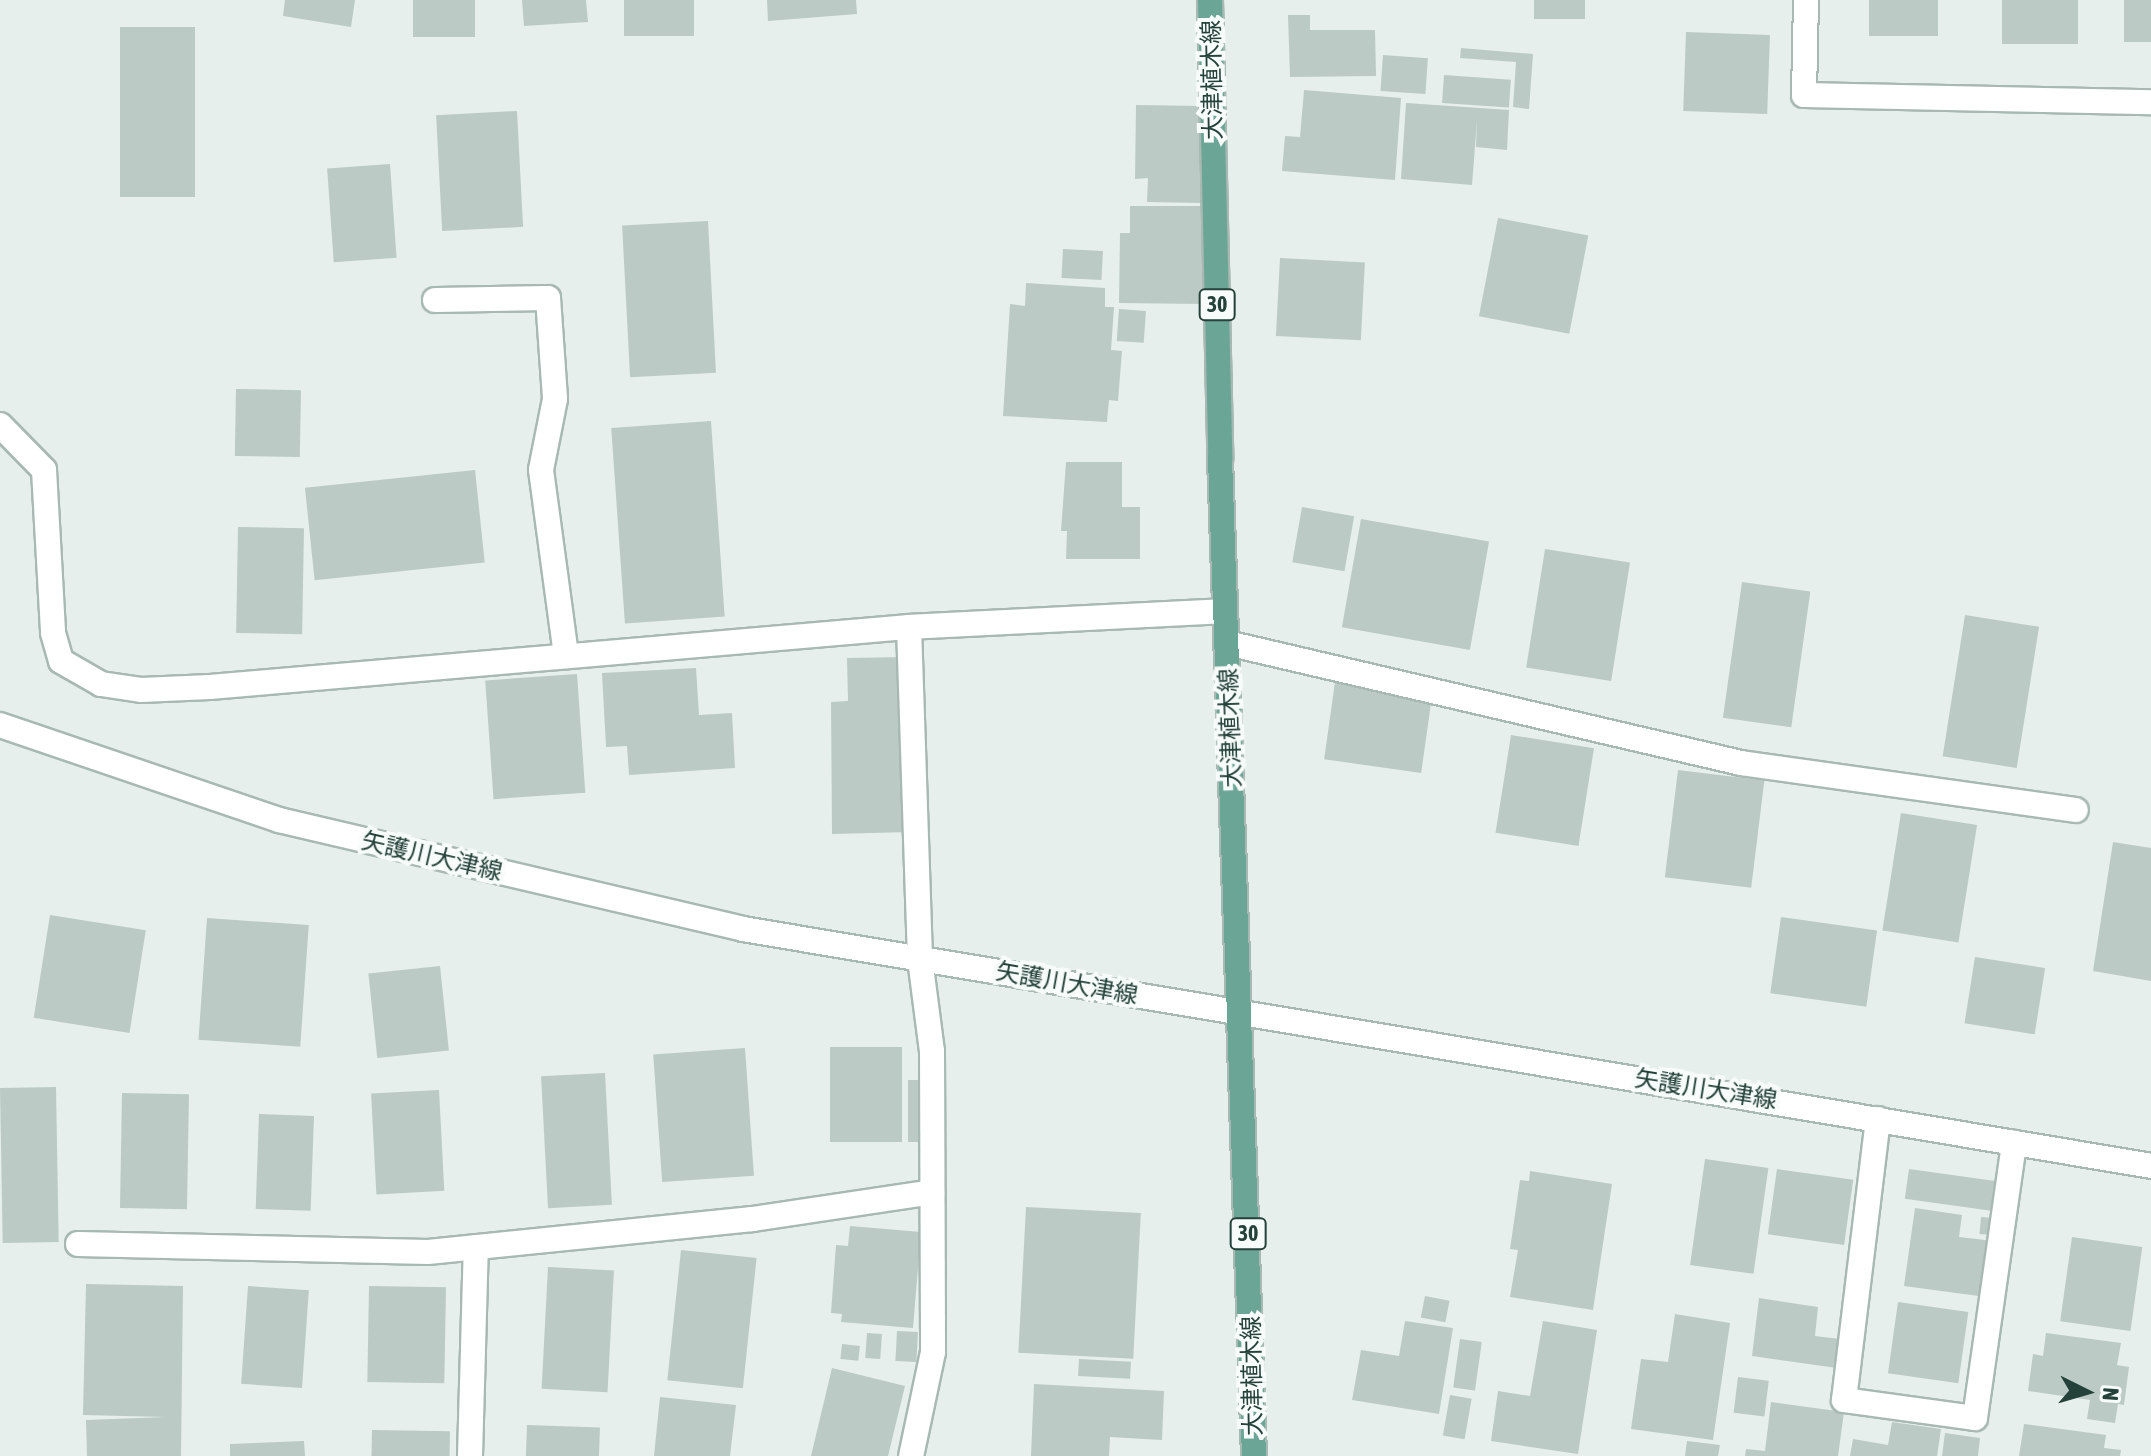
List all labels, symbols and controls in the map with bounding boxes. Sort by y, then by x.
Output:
street label: 大津植木線 [1197,20,1227,140]
road number: 30 [1197,287,1237,323]
street label: 大津植木線 [1214,668,1246,788]
street label: 矢護川大津線 [359,826,505,886]
street label: 矢護川大津線 [994,956,1140,1010]
street label: 矢護川大津線 [1633,1064,1779,1114]
road number: 30 [1228,1216,1268,1252]
street label: 大津植木線 [1237,1316,1267,1436]
north arrow [2047,1352,2127,1432]
text: N [2097,1386,2124,1402]

